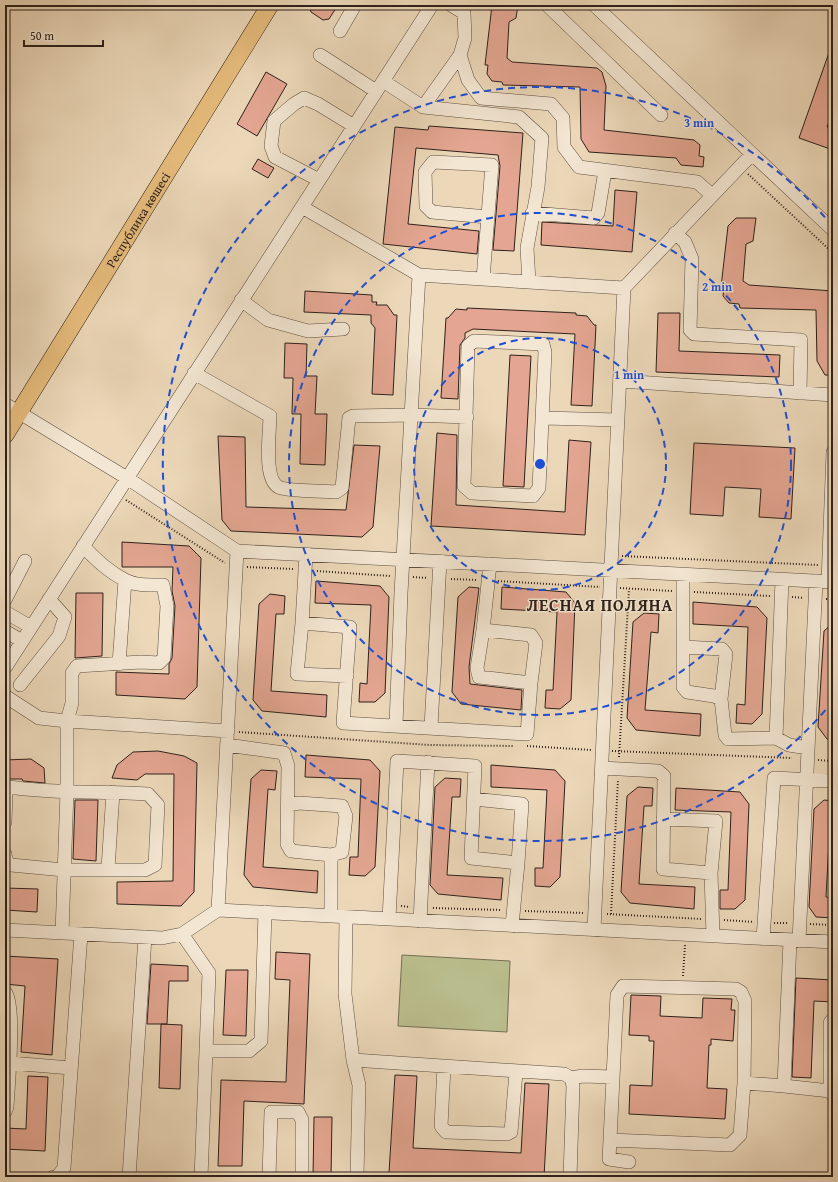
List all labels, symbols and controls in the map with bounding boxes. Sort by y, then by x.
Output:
scale bar [24,22,103,48]
text: 50 m [30,27,54,44]
text: 3 min [684,114,714,131]
street label: Республика көшесі [101,168,175,271]
text: 2 min [702,278,732,295]
text: 1 min [614,366,644,383]
centre of rings [533,457,547,471]
district label: ЛЕСНАЯ ПОЛЯНА [527,592,673,617]

